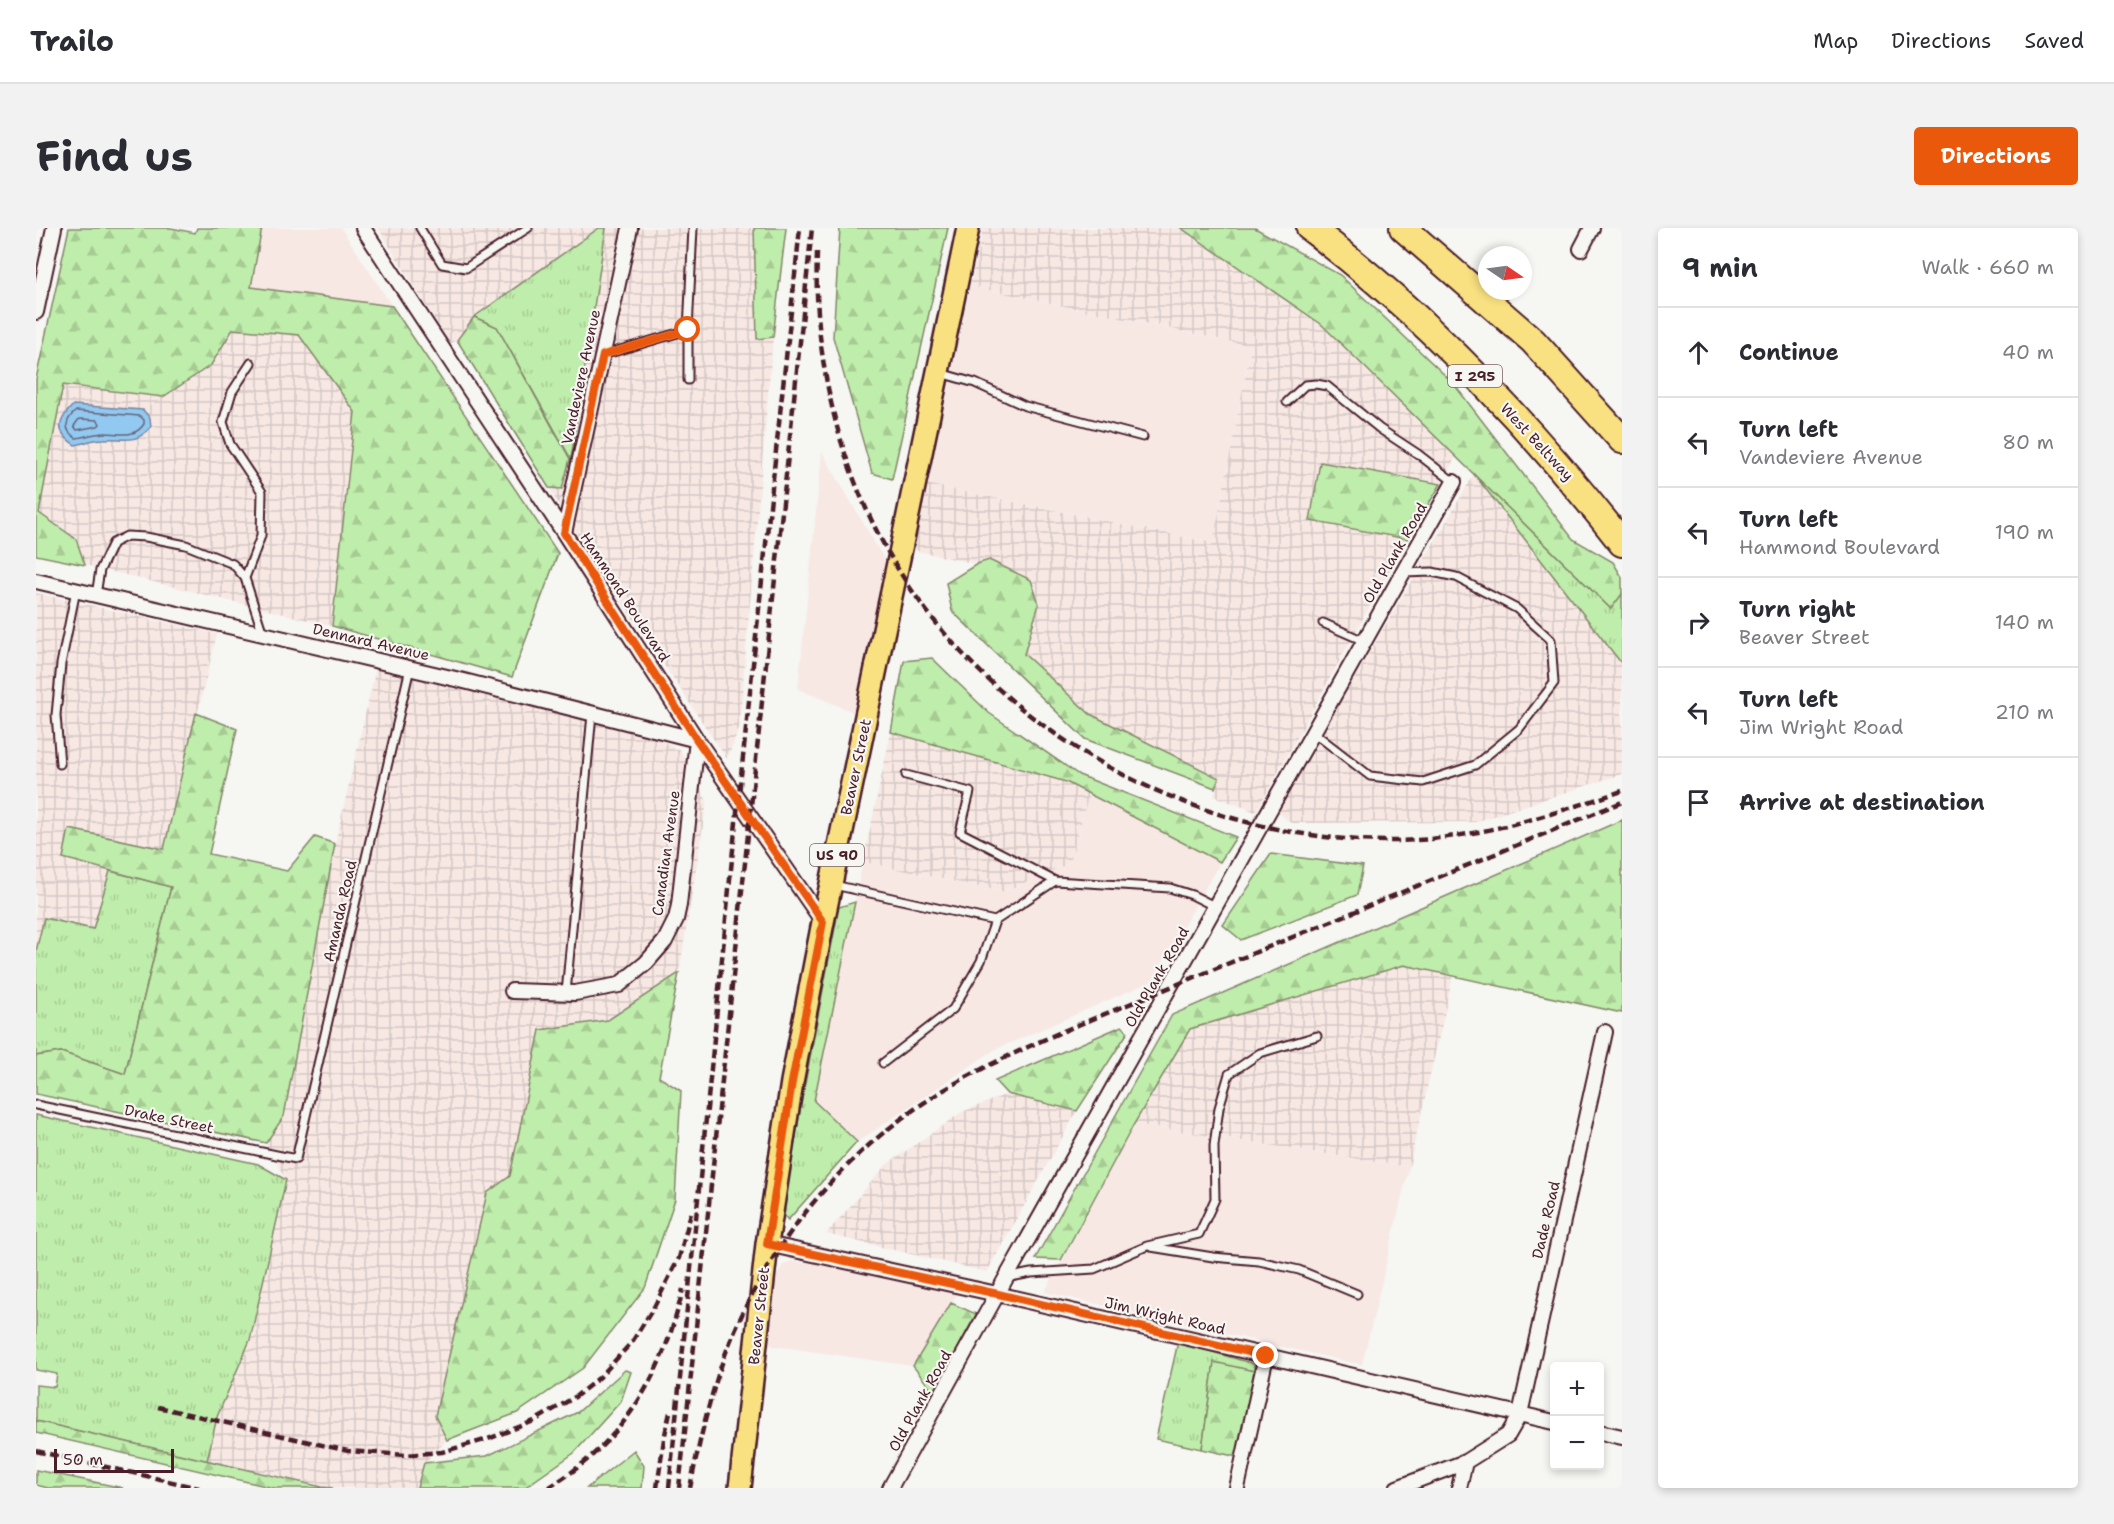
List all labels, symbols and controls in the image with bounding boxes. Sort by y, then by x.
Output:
text: Trailo [30,22,114,60]
text: Map [1813,27,1858,55]
text: Directions [1891,27,1991,55]
text: Saved [2024,27,2084,55]
button: Directions [1914,127,2078,185]
text: Find us [36,128,193,184]
north arrow [1478,246,1532,300]
text: 9 min [1682,250,1758,285]
text: Walk · 660 m [1921,254,2054,280]
street label: Vandeviere Avenue [557,308,605,446]
route start [674,316,700,342]
icon: ahead [1682,336,1715,369]
text: Continue [1739,338,1839,367]
text: 40 m [2002,339,2054,365]
road number: I 295 [1448,365,1502,387]
street label: West Beltway [1496,399,1578,485]
text: Turn left [1739,415,1838,444]
icon: left [1682,426,1715,459]
text: 80 m [2002,429,2054,455]
text: Vandeviere Avenue [1739,444,1923,470]
street label: Old Plank Road [1358,499,1432,607]
text: Turn left [1739,505,1838,534]
icon: left [1682,516,1715,549]
text: 190 m [1995,519,2054,545]
street label: Hammond Boulevard [576,528,675,666]
text: Hammond Boulevard [1739,534,1940,560]
text: Turn right [1739,595,1856,624]
icon: right [1682,606,1715,639]
text: 140 m [1995,609,2054,635]
street label: Dennard Avenue [311,619,431,665]
text: Beaver Street [1739,624,1870,650]
text: Turn left [1739,685,1838,714]
icon: left [1682,696,1715,729]
text: 210 m [1995,699,2054,725]
text: Jim Wright Road [1739,714,1903,740]
street label: Beaver Street [836,717,876,817]
icon: arrive [1682,786,1715,819]
text: Arrive at destination [1739,788,1985,817]
street label: Canadian Avenue [647,789,685,917]
road number: US 90 [810,844,864,866]
street label: Amanda Road [319,858,362,964]
street label: Old Plank Road [1120,923,1194,1031]
street label: Drake Street [122,1100,216,1138]
street label: Dade Road [1527,1179,1565,1261]
street label: Beaver Street [744,1266,774,1366]
street label: Jim Wright Road [1103,1292,1228,1340]
route end [1252,1342,1278,1368]
street label: Old Plank Road [884,1346,956,1455]
map controls [1550,1362,1604,1470]
button: + [1550,1362,1604,1416]
button: − [1550,1416,1604,1470]
scale bar [54,1446,174,1474]
text: 50 m [63,1449,103,1470]

